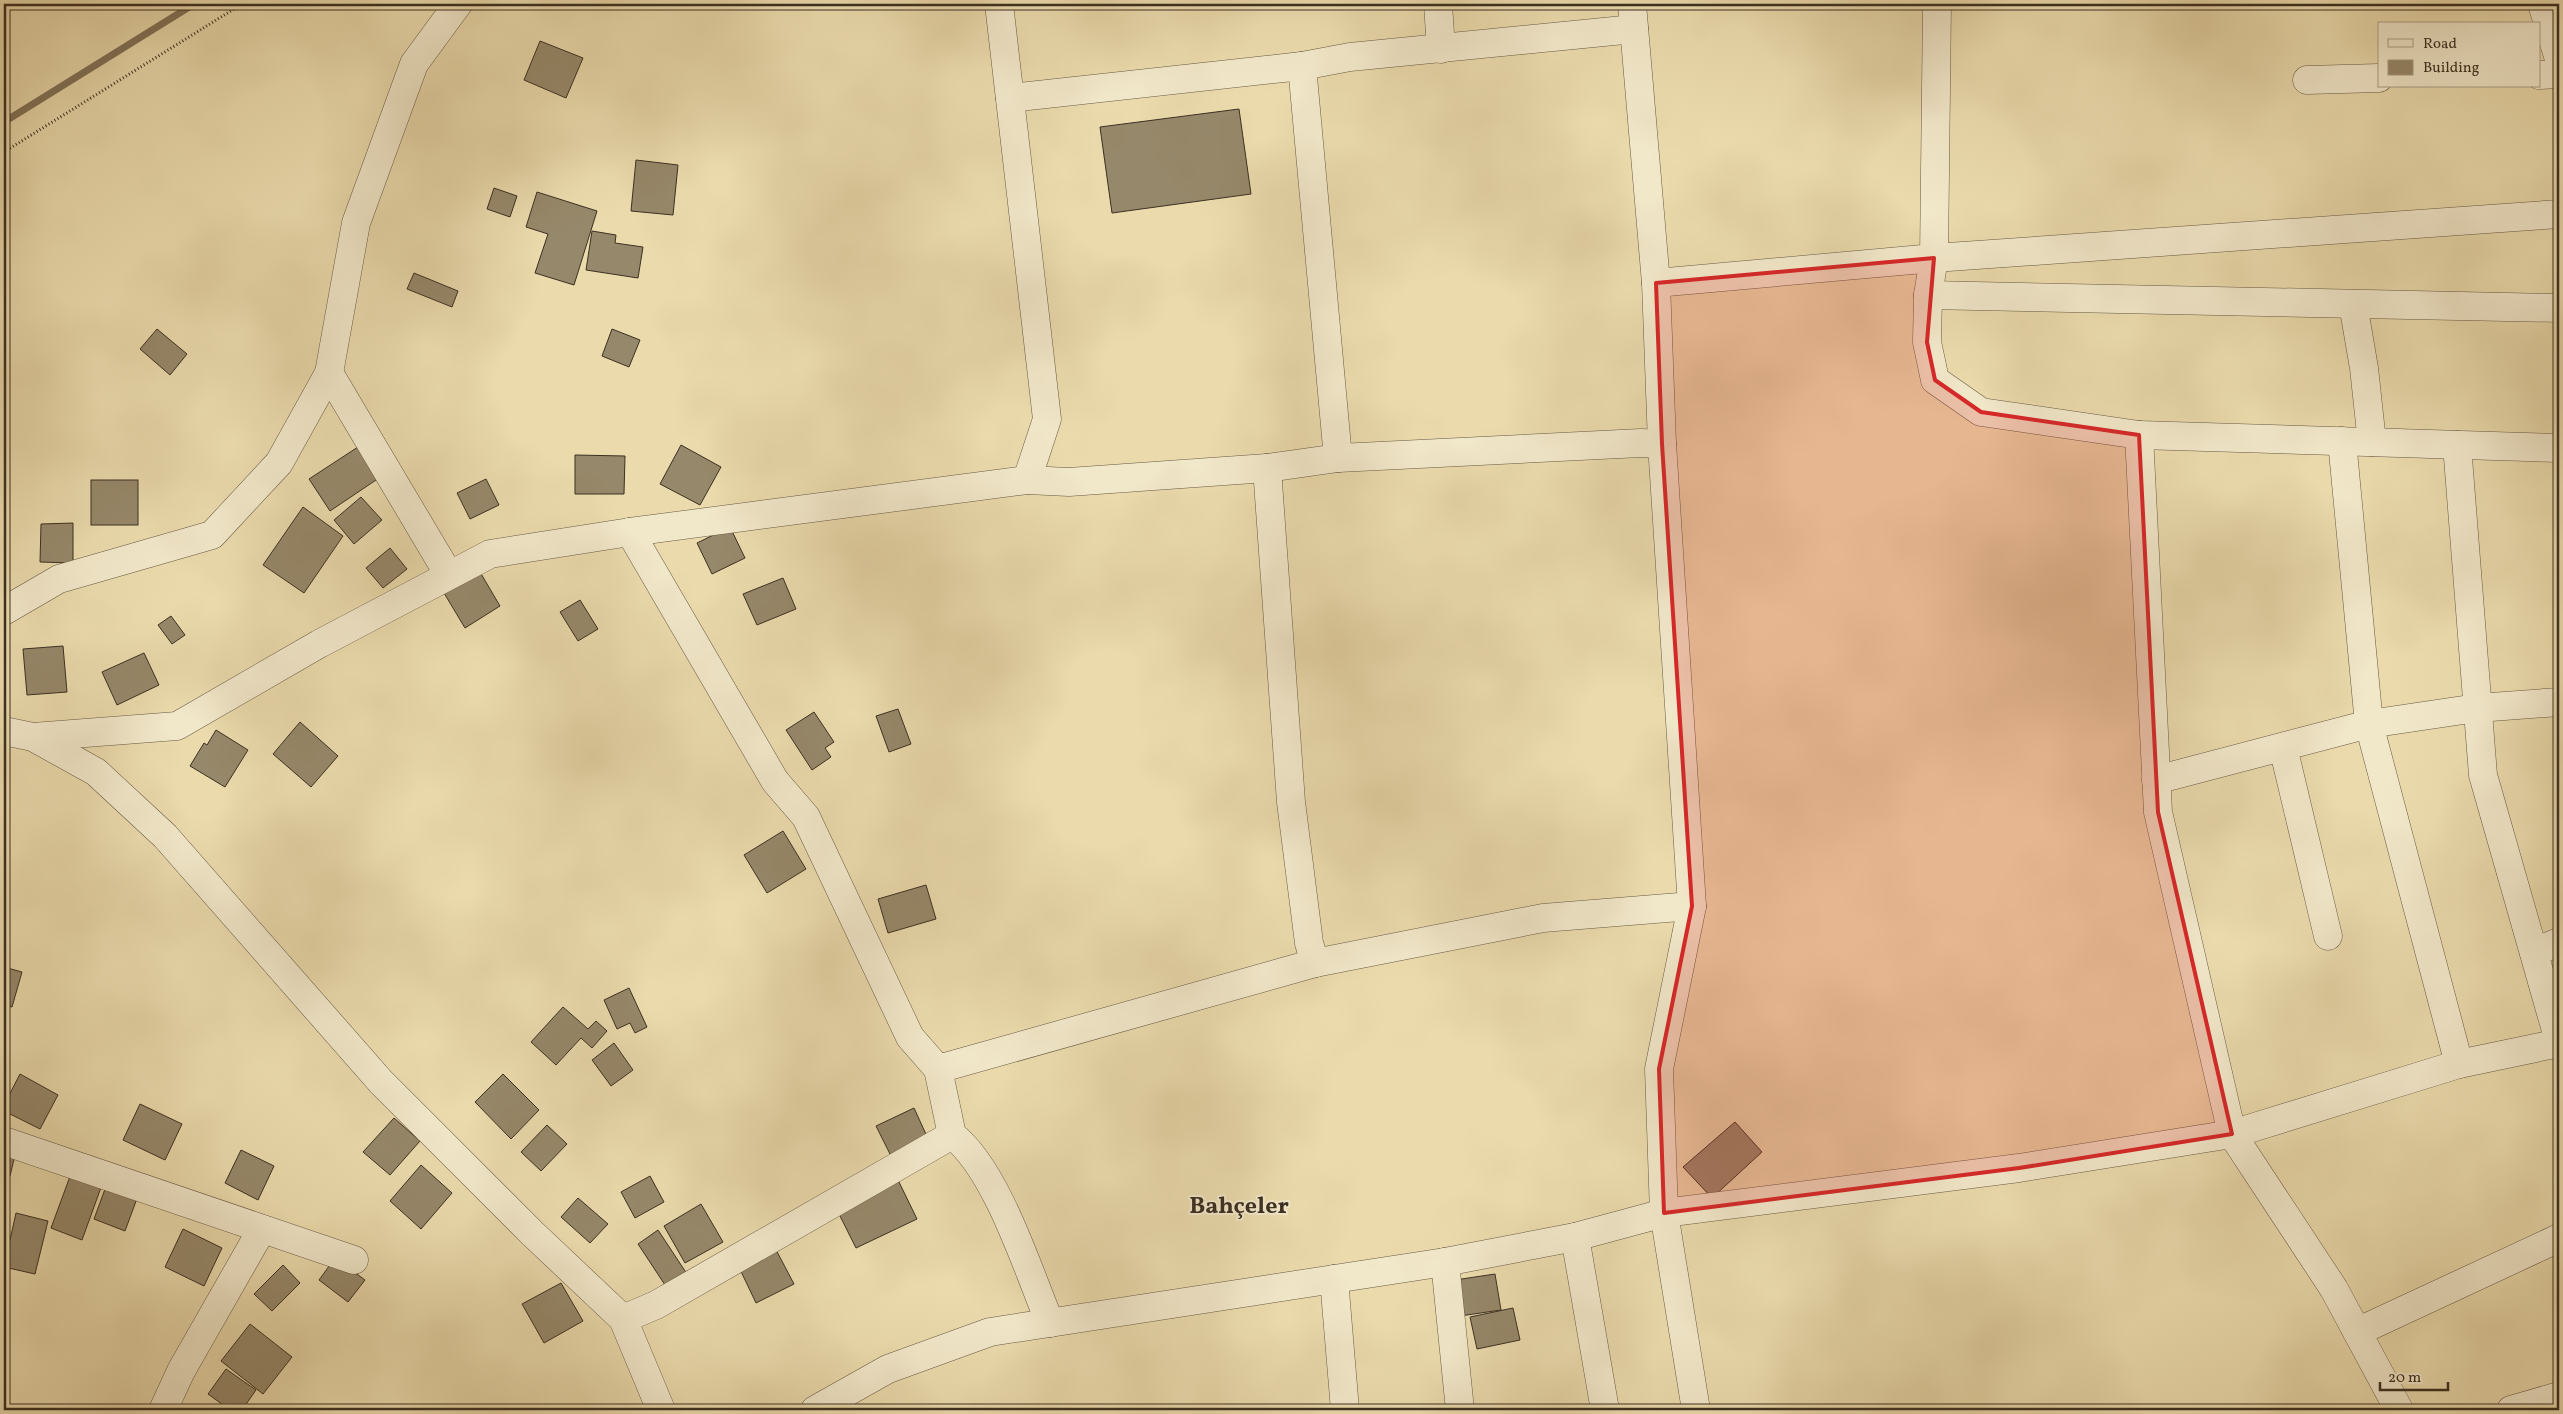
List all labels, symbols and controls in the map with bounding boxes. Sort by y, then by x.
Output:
legend [2378,22,2540,88]
text: Road [2423,34,2457,55]
text: Building [2423,58,2480,79]
district label: Bahçeler [1189,1190,1289,1224]
scale bar [2380,1359,2448,1391]
text: 20 m [2388,1368,2421,1389]

